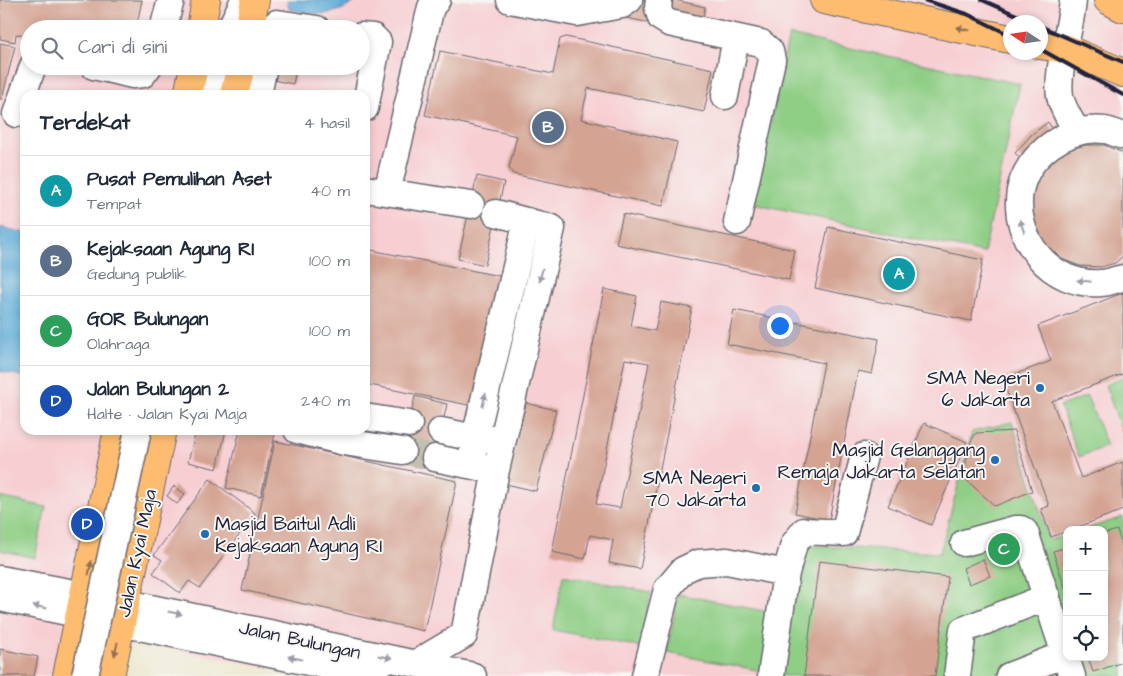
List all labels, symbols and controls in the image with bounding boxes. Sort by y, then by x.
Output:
north arrow [1003,15,1048,60]
search box [20,20,370,75]
one-way arrow [955,25,970,33]
icon: search [38,34,66,62]
text: Cari di sini [78,34,167,61]
text: Terdekat [40,108,130,137]
pin: B [532,108,564,146]
text: 4 hasil [304,112,350,134]
text: Pusat Pemulihan Aset [87,166,272,193]
text: A [51,180,61,202]
text: 40 m [310,180,350,202]
text: Tempat [87,193,142,215]
one-way arrow [1018,218,1026,233]
text: Kejaksaan Agung RI [87,236,254,263]
text: B [50,250,62,272]
text: 100 m [309,250,350,272]
pin: A [883,255,915,293]
text: Gedung publik [87,263,187,285]
one-way arrow [536,268,544,284]
one-way arrow [1076,277,1092,285]
text: GOR Bulungan [87,306,208,333]
your location [767,313,793,339]
text: C [50,320,62,342]
text: 100 m [309,320,350,342]
text: Olahraga [87,333,150,355]
place label: SMA Negeri 6 Jakarta [927,365,1030,414]
text: Jalan Bulungan 2 [87,376,229,403]
marker: SMA Negeri 6 Jakarta [1034,382,1046,394]
text: D [51,390,61,412]
text: 240 m [301,390,350,412]
one-way arrow [480,392,488,407]
text: Halte · Jalan Kyai Maja [87,403,247,425]
place label: Masjid Gelanggang Remaja Jakarta Selatan [778,437,985,486]
marker: Masjid Gelanggang Remaja Jakarta Selatan [989,454,1001,466]
place label: SMA Negeri 70 Jakarta [643,465,746,514]
marker: SMA Negeri 70 Jakarta [750,482,762,494]
street label: Jalan Kyai Maja [111,487,165,620]
pin: D [71,505,103,543]
place label: Masjid Baitul Adli Kejaksaan Agung RI [215,511,382,561]
map controls [1063,526,1108,661]
button: + [1063,526,1108,571]
marker: Masjid Baitul Adli Kejaksaan Agung RI [199,528,211,540]
pin: C [988,530,1020,568]
one-way arrow [86,559,94,575]
button: − [1063,571,1108,616]
one-way arrow [32,603,47,611]
one-way arrow [167,609,182,617]
street label: Jalan Bulungan [236,614,363,668]
button: locate [1063,616,1108,661]
one-way arrow [112,642,120,657]
one-way arrow [286,654,302,662]
one-way arrow [377,654,393,662]

